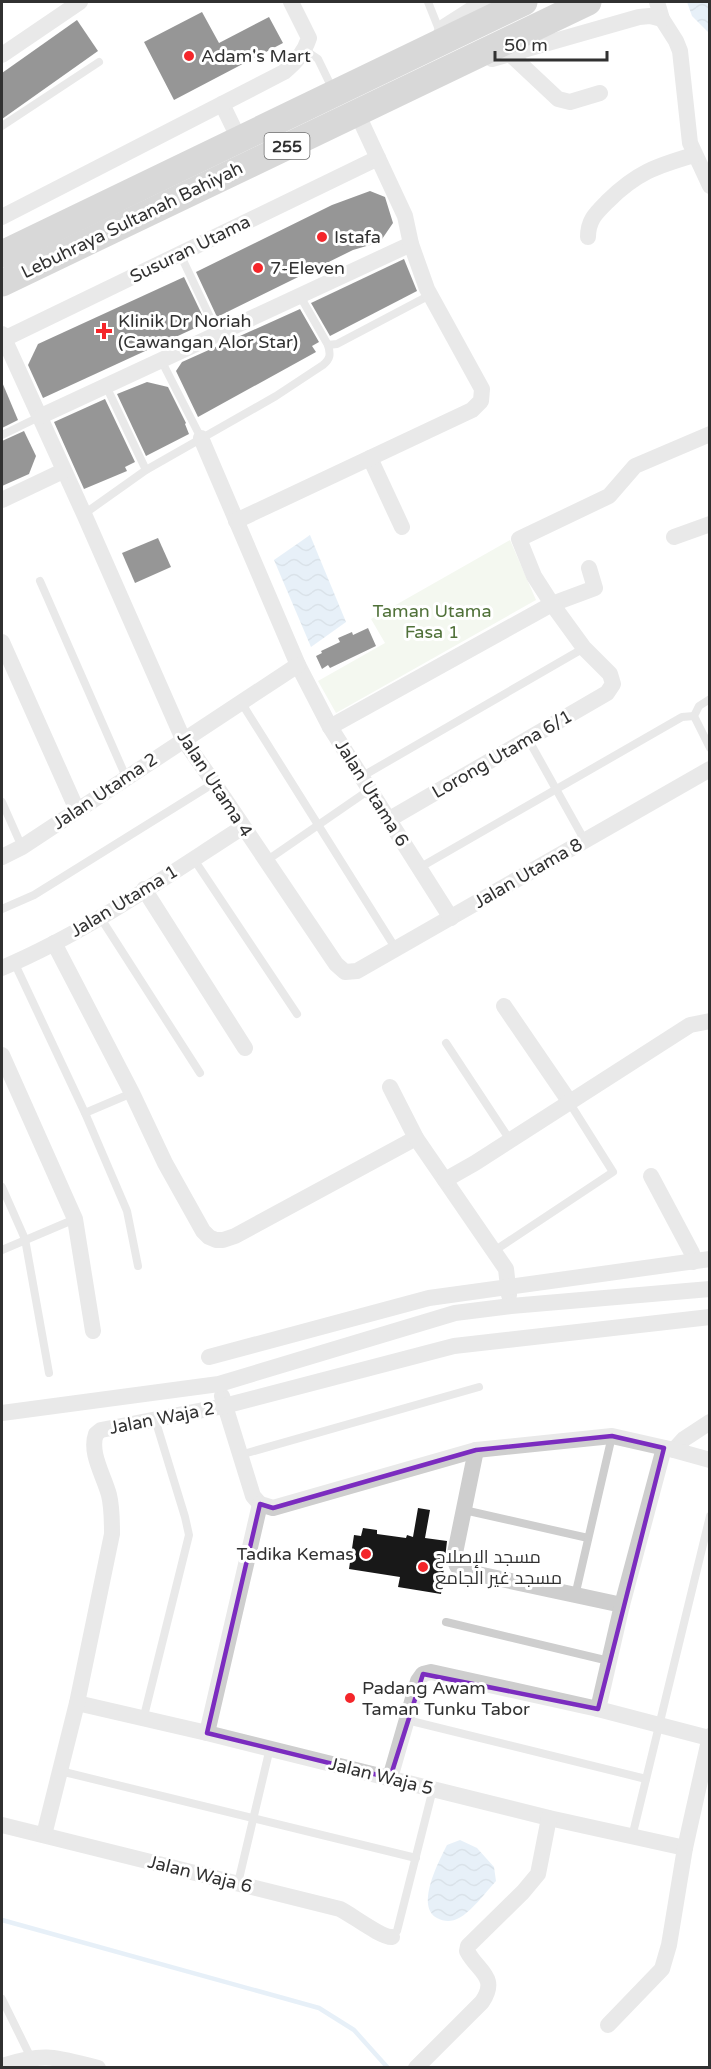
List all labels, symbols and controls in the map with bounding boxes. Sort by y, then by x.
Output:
scale bar [495,24,608,62]
text: 50 m [504,34,548,56]
place label: Adam's Mart [201,45,311,67]
marker: Adam's Mart [182,49,196,63]
road number: 255 [264,133,310,159]
street label: Lebuhraya Sultanah Bahiyah [18,157,246,283]
street label: Susuran Utama [126,210,254,288]
place label: Istafa [334,226,381,248]
marker: Istafa [315,230,329,244]
place label: 7-Eleven [270,257,345,279]
marker: 7-Eleven [251,261,265,275]
place label: Klinik Dr Noriah (Cawangan Alor Star) [118,310,298,353]
marker: Klinik Dr Noriah (Cawangan Alor Star) [95,322,113,340]
park label: Taman Utama Fasa 1 [372,600,492,643]
street label: Lorong Utama 6/1 [428,705,576,803]
street label: Jalan Utama 4 [173,727,257,841]
street label: Jalan Utama 6 [330,736,414,850]
street label: Jalan Utama 2 [48,748,162,834]
street label: Jalan Utama 8 [470,833,586,913]
street label: Jalan Utama 1 [66,860,182,942]
street label: Jalan Waja 2 [107,1397,217,1439]
place label: Tadika Kemas [237,1543,354,1565]
place label: مسجد الإصلاح مسجد غير الجامع [435,1546,562,1590]
marker: Tadika Kemas [359,1547,373,1561]
marker: مسجد الإصلاح مسجد غير الجامع [416,1560,430,1574]
place label: Padang Awam Taman Tunku Tabor [362,1677,530,1720]
marker: Padang Awam Taman Tunku Tabor [343,1691,357,1705]
street label: Jalan Waja 5 [326,1752,436,1800]
street label: Jalan Waja 6 [145,1850,255,1898]

